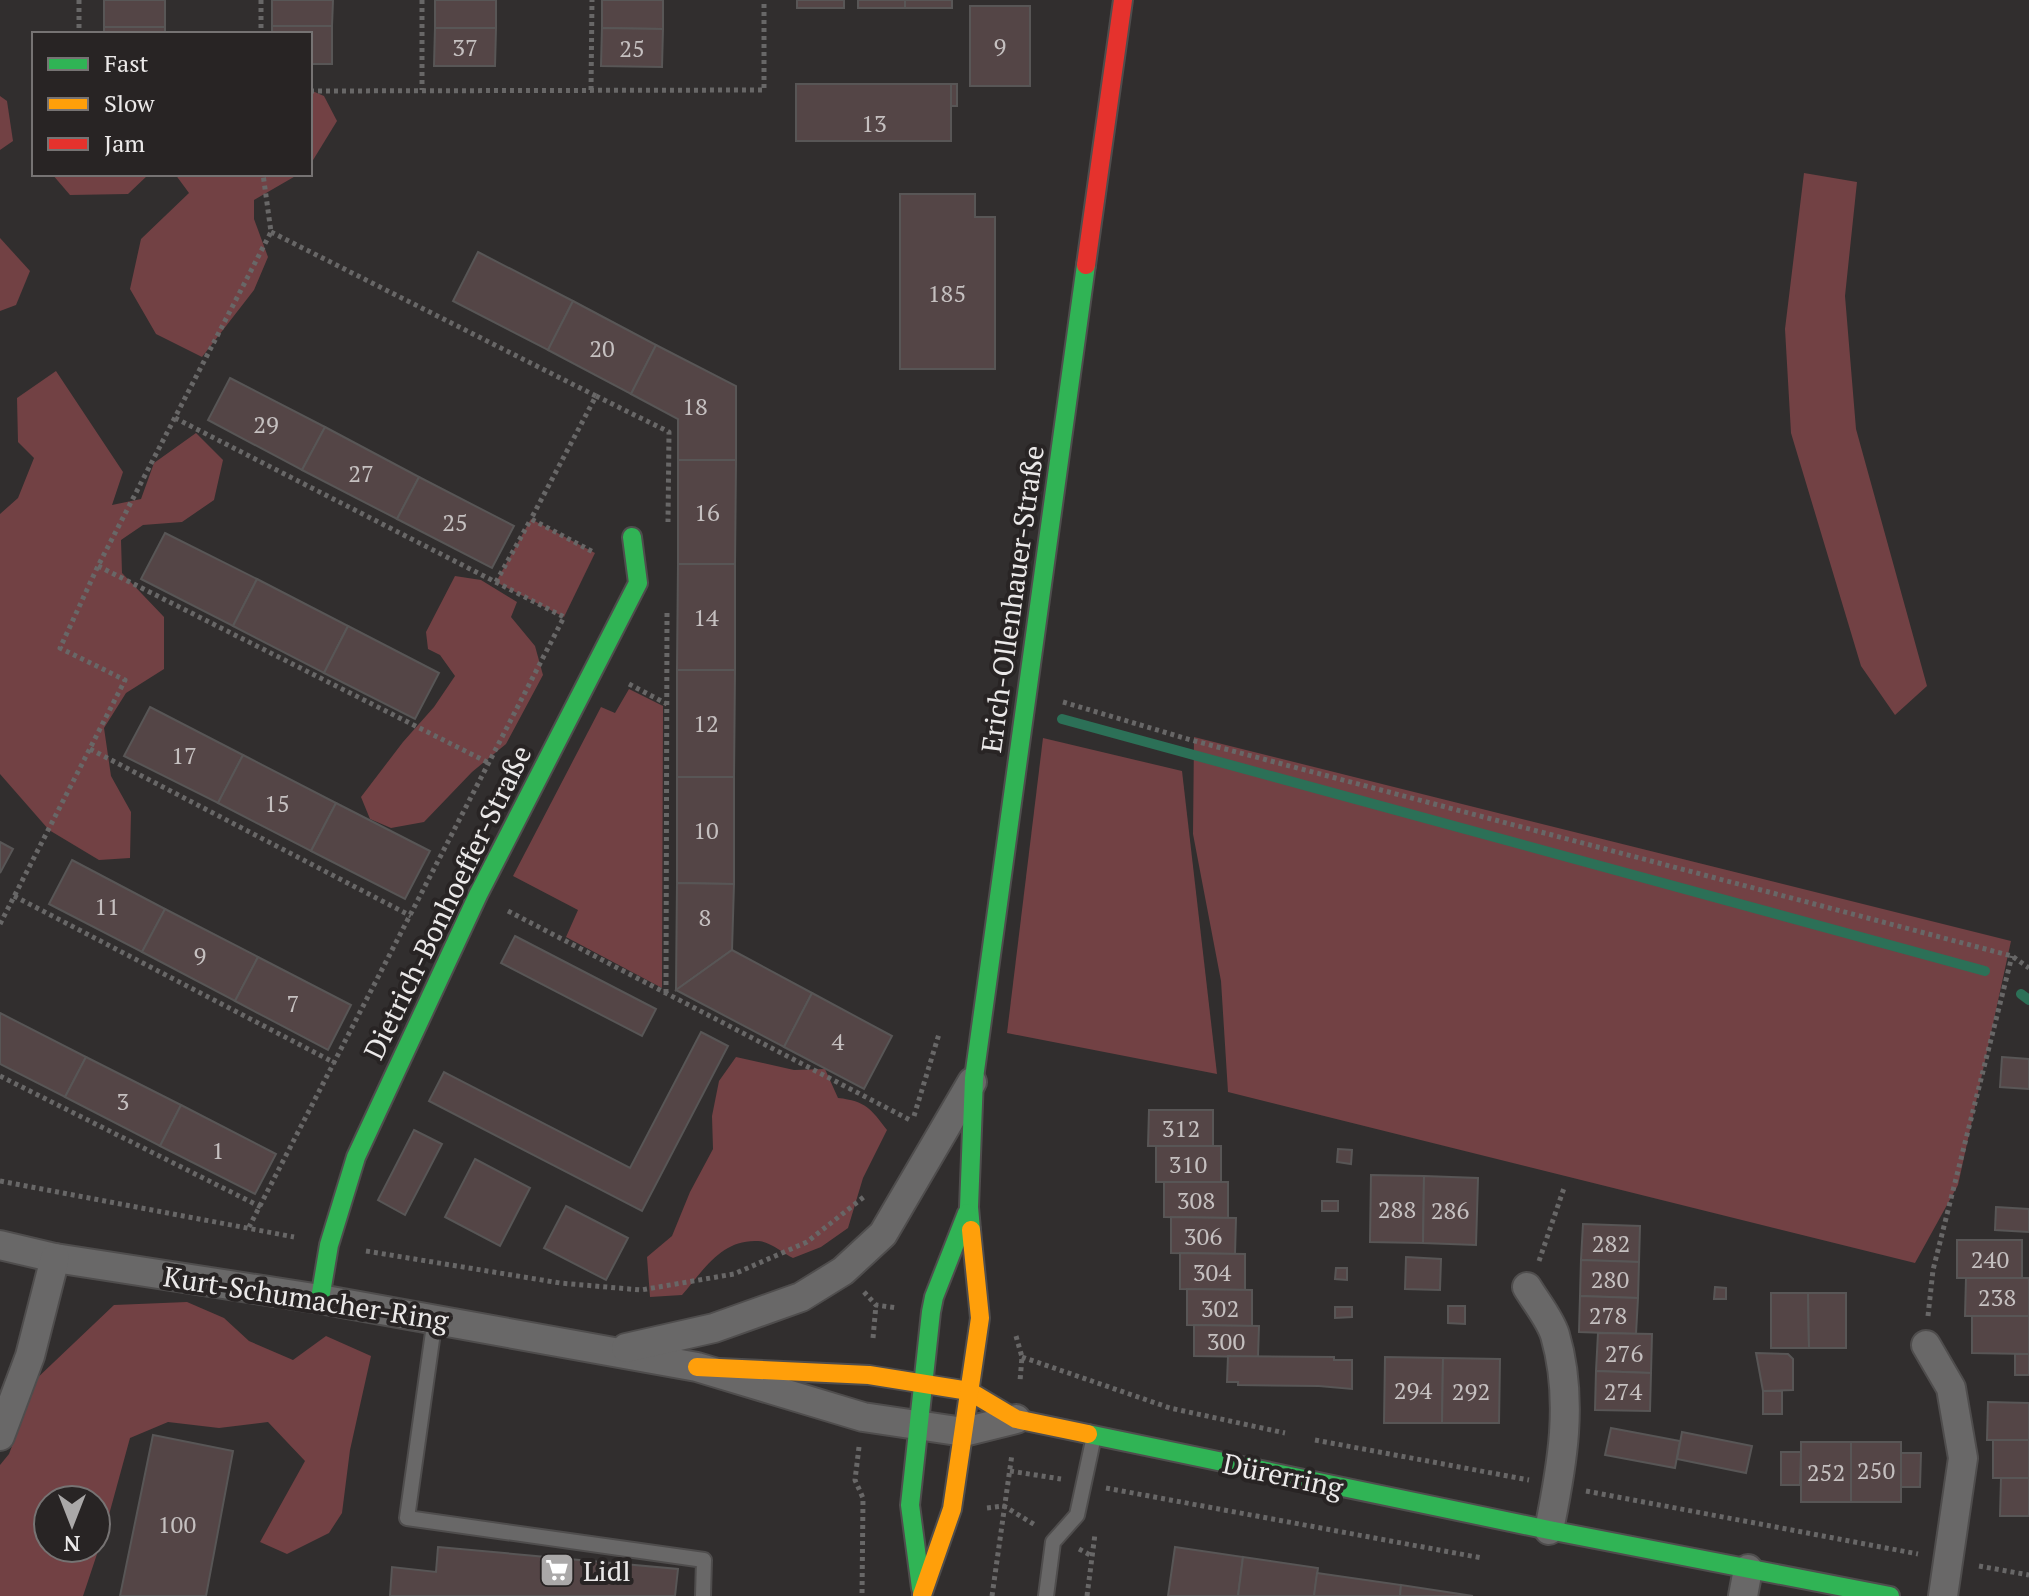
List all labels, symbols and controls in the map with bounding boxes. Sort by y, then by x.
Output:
house number: 9 [994,30,1006,62]
house number: 37 [452,31,478,63]
legend [32,32,312,176]
house number: 25 [619,32,645,64]
text: Fast [104,47,149,79]
text: Slow [104,87,155,119]
house number: 13 [861,107,887,139]
text: Jam [104,127,145,159]
house number: 185 [928,277,966,309]
house number: 20 [589,332,615,364]
house number: 18 [682,390,708,422]
house number: 29 [253,408,279,440]
street label: Erich-Ollenhauer-Straße [972,443,1052,755]
house number: 27 [348,457,374,489]
house number: 16 [694,496,720,528]
house number: 25 [442,506,468,538]
house number: 14 [693,601,719,633]
house number: 12 [693,707,719,739]
house number: 17 [171,739,197,771]
street label: Dietrich-Bonhoeffer-Straße [355,739,539,1065]
house number: 15 [264,787,290,819]
house number: 10 [693,814,719,846]
house number: 11 [94,890,120,922]
house number: 8 [699,901,711,933]
house number: 9 [194,939,206,971]
house number: 7 [287,987,299,1019]
house number: 4 [832,1025,845,1057]
house number: 3 [117,1085,129,1117]
house number: 312 [1162,1112,1200,1144]
house number: 1 [212,1134,224,1166]
house number: 310 [1169,1148,1207,1180]
house number: 308 [1177,1184,1215,1216]
house number: 288 [1378,1193,1416,1225]
house number: 286 [1431,1194,1469,1226]
house number: 306 [1184,1220,1222,1252]
house number: 282 [1592,1227,1630,1259]
house number: 240 [1971,1243,2009,1275]
house number: 304 [1193,1256,1231,1288]
street label: Kurt-Schumacher-Ring [161,1257,452,1339]
house number: 280 [1591,1263,1629,1295]
house number: 238 [1978,1281,2016,1313]
house number: 302 [1201,1292,1239,1324]
house number: 278 [1589,1299,1627,1331]
house number: 300 [1207,1325,1245,1357]
house number: 276 [1605,1337,1643,1369]
house number: 294 [1394,1374,1432,1406]
house number: 292 [1452,1375,1490,1407]
house number: 274 [1604,1375,1642,1407]
street label: Dürerring [1219,1444,1348,1506]
house number: 250 [1857,1454,1895,1486]
house number: 252 [1807,1456,1845,1488]
north arrow [32,1484,112,1564]
house number: 100 [158,1508,196,1540]
text: N [63,1530,80,1559]
supermarket icon: Lidl [538,1551,576,1589]
place label: Lidl [583,1552,631,1589]

